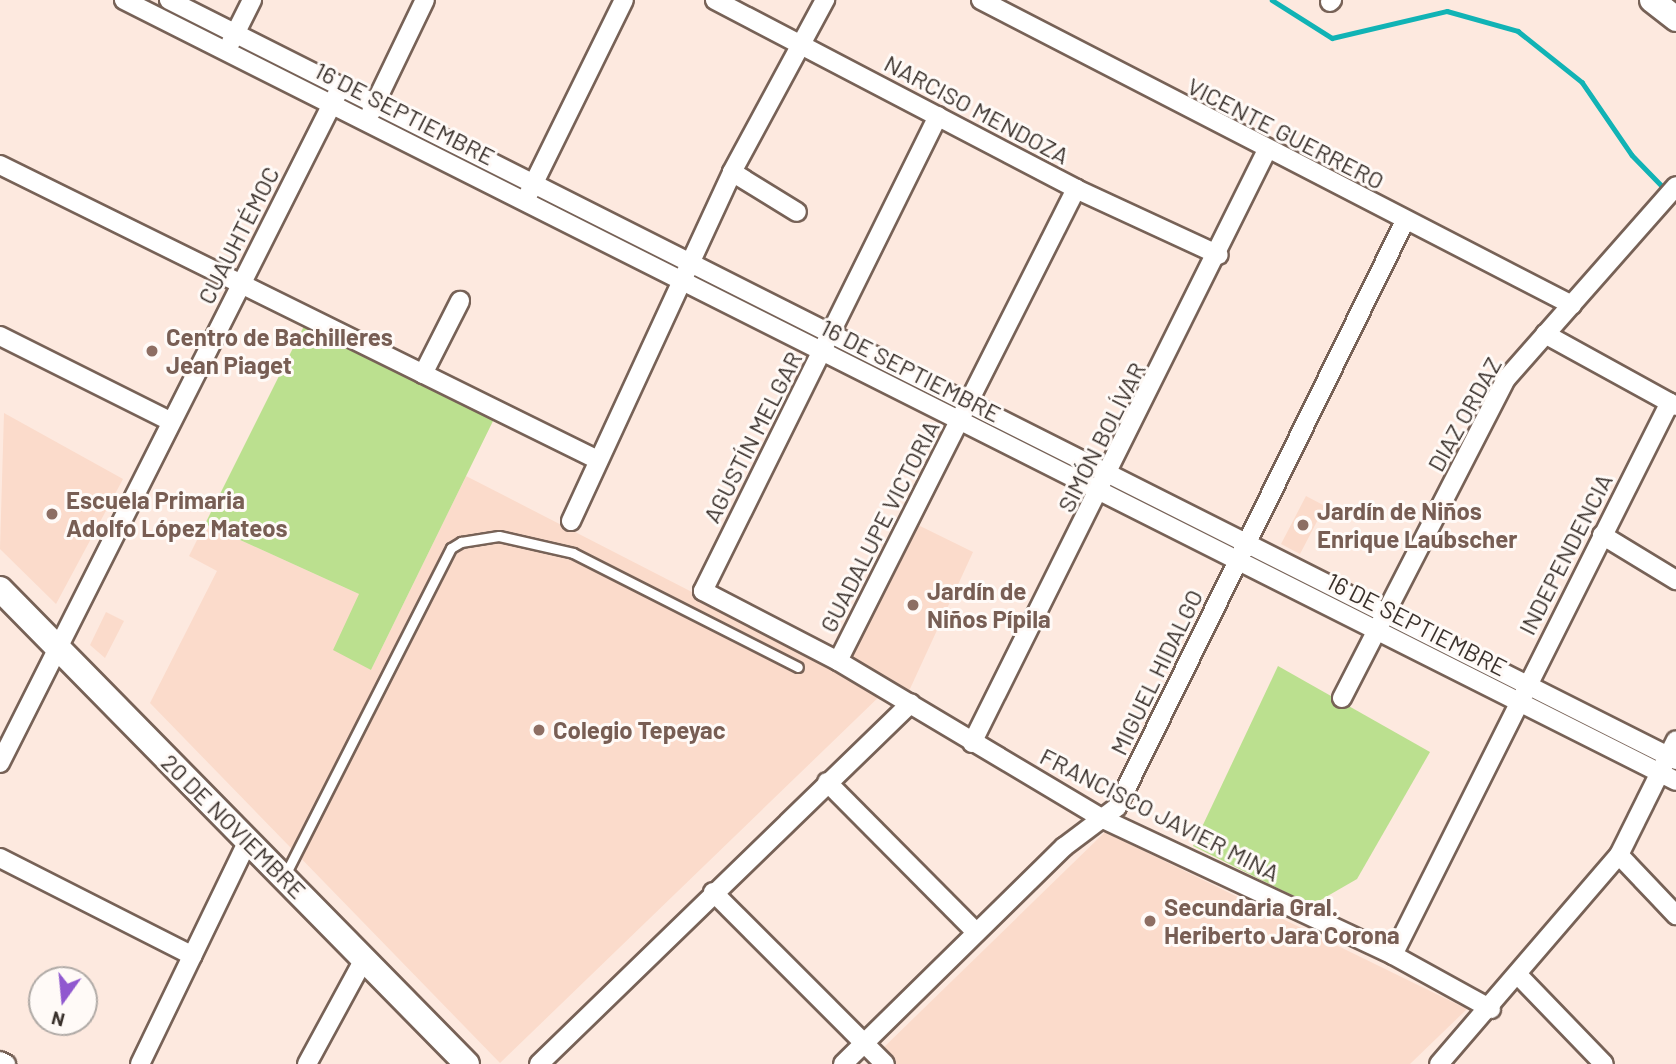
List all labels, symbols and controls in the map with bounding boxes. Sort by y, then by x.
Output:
street label: NARCISO MENDOZA [880,48,1074,170]
street label: 16 DE SEPTIEMBRE [310,55,500,171]
street label: VICENTE GUERRERO [1183,71,1389,195]
street label: CUAUHTÉMOC [191,161,285,309]
street label: 16 DE SEPTIEMBRE [816,312,1006,428]
place label: Centro de Bachilleres Jean Piaget [166,323,393,379]
marker: Centro de Bachilleres Jean Piaget [144,343,160,359]
street label: AGUSTÍN MELGAR [696,347,808,527]
street label: DIAZ ORDAZ [1421,352,1507,476]
street label: SIMÓN BOLÍVAR [1051,357,1151,517]
street label: GUADALUPE VICTORIA [813,415,945,637]
street label: INDEPENDENCIA [1512,469,1618,639]
place label: Escuela Primaria Adolfo López Mateos [66,486,288,542]
place label: Jardín de Niños Enrique Laubscher [1317,497,1517,553]
marker: Escuela Primaria Adolfo López Mateos [44,506,60,522]
marker: Jardín de Niños Enrique Laubscher [1295,517,1311,533]
street label: 16 DE SEPTIEMBRE [1322,566,1512,682]
place label: Jardín de Niños Pípila [927,577,1051,633]
street label: MIGUEL HIDALGO [1103,585,1209,759]
marker: Jardín de Niños Pípila [905,597,921,613]
place label: Colegio Tepeyac [553,716,726,744]
marker: Colegio Tepeyac [531,722,547,738]
street label: FRANCISCO JAVIER MINA [1036,741,1284,887]
street label: 20 DE NOVIEMBRE [156,748,312,904]
place label: Secundaria Gral. Heriberto Jara Corona [1164,893,1400,949]
marker: Secundaria Gral. Heriberto Jara Corona [1142,913,1158,929]
north arrow [28,966,98,1036]
text: N [49,1007,67,1033]

